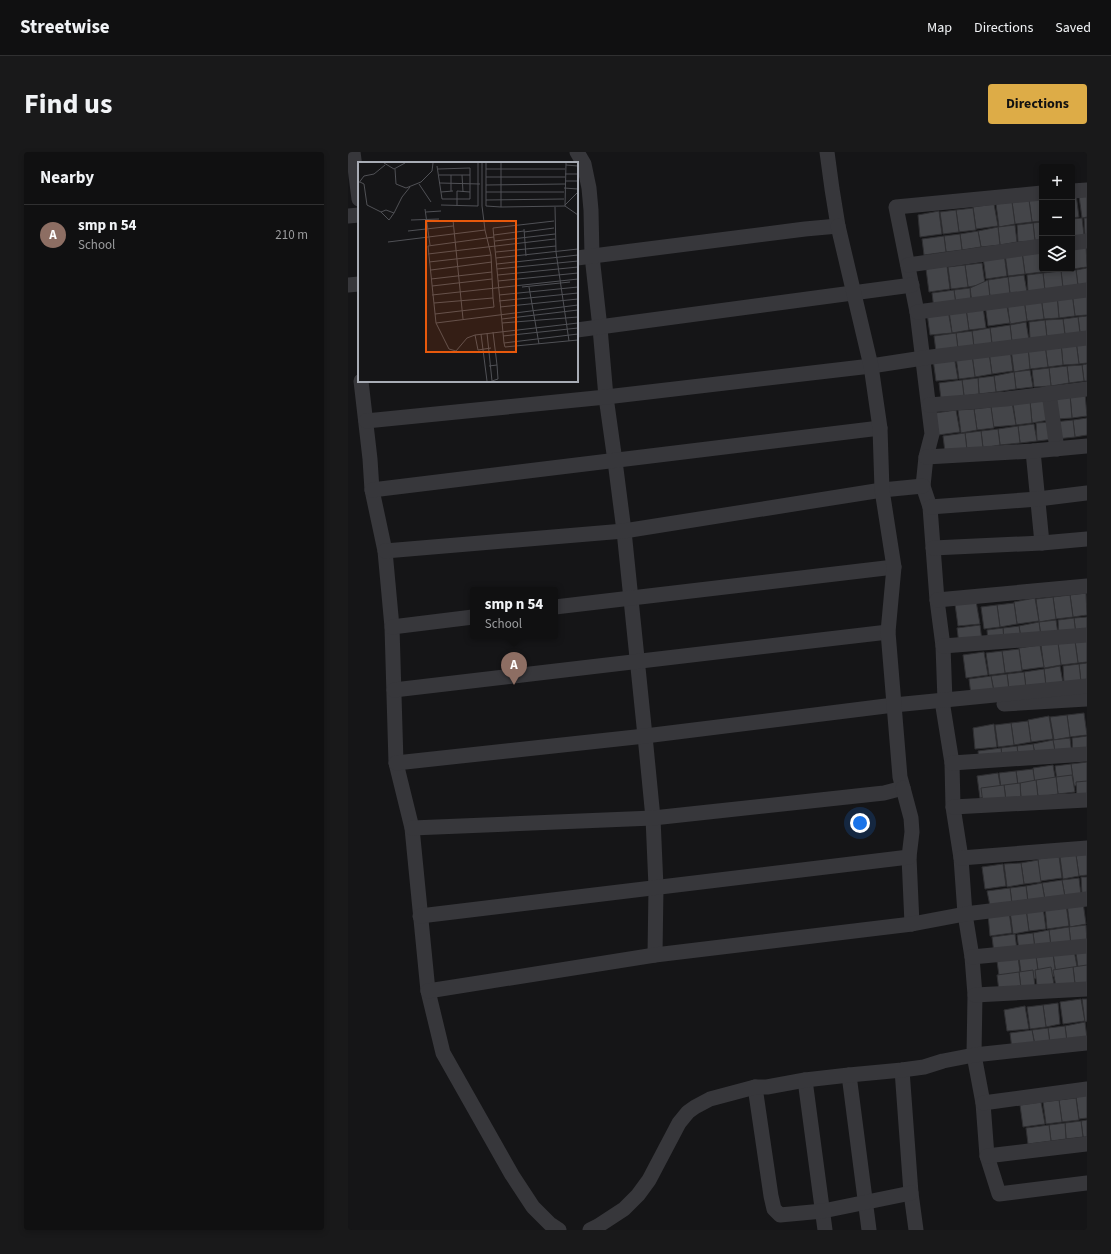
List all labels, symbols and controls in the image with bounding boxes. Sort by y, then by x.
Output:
text: Streetwise [20,14,110,41]
text: Map [927,18,952,38]
text: Directions [974,18,1033,38]
text: Saved [1055,18,1091,38]
text: Find us [24,84,112,124]
button: Directions [988,84,1087,124]
inset map [358,162,578,382]
map controls [1039,164,1075,272]
button: + [1039,164,1075,200]
text: Nearby [40,166,94,190]
button: − [1039,200,1075,236]
text: smp n 54 [78,215,137,236]
text: A [49,226,57,244]
text: 210 m [275,226,308,244]
text: School [78,236,115,254]
button: layers [1039,236,1075,272]
popup [470,587,558,639]
text: smp n 54 [485,594,543,615]
text: School [485,615,522,633]
pin: A [501,652,527,685]
your location [850,813,870,833]

